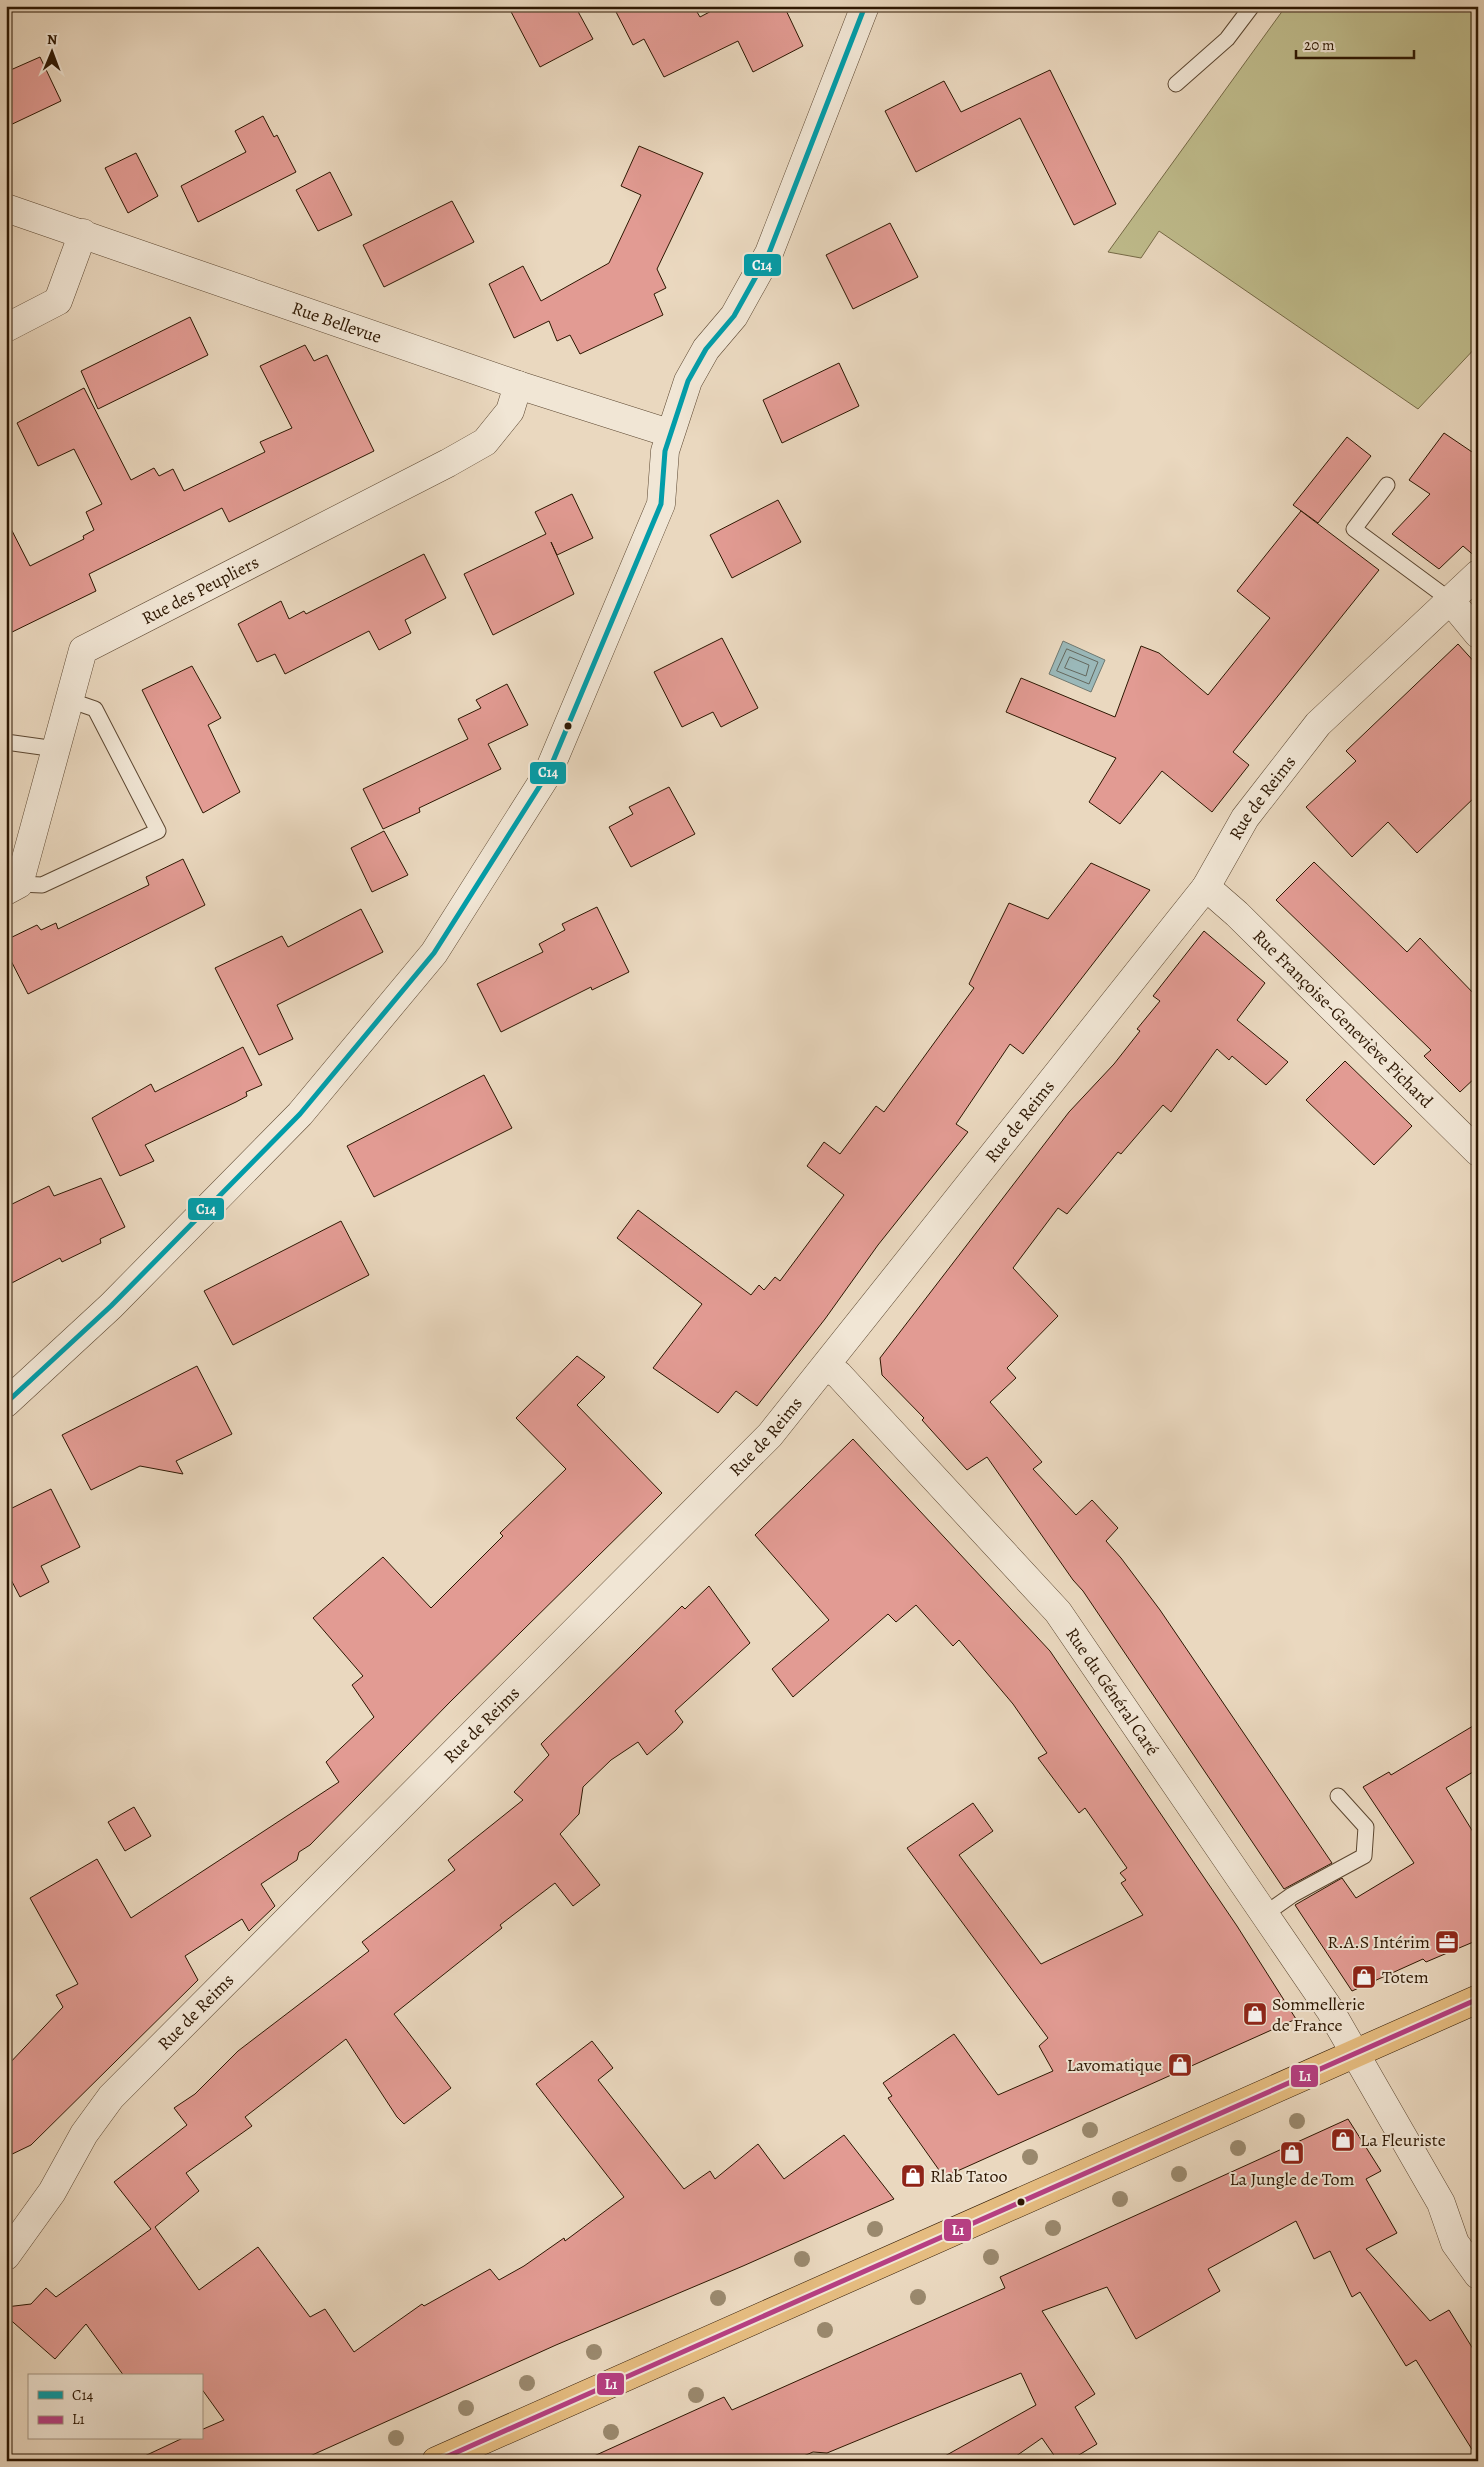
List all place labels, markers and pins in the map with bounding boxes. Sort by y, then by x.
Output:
unlabelled marker [563,721,573,731]
office icon: R.A.S Intérim [1434,1929,1460,1955]
place label: R.A.S Intérim [1327,1930,1430,1954]
shop icon: Totem [1351,1964,1377,1990]
place label: Totem [1382,1965,1429,1989]
place label: Sommellerie de France [1272,1992,1365,2037]
shop icon: Sommellerie de France [1242,2001,1268,2027]
shop icon: Lavomatique [1167,2052,1193,2078]
place label: Lavomatique [1067,2053,1162,2077]
shop icon: La Fleuriste [1330,2127,1356,2153]
place label: La Fleuriste [1360,2128,1446,2152]
shop icon: La Jungle de Tom [1279,2140,1305,2166]
shop icon: Rlab Tatoo [900,2163,926,2189]
place label: Rlab Tatoo [930,2164,1008,2188]
place label: La Jungle de Tom [1229,2167,1355,2191]
unlabelled marker [1016,2197,1026,2207]

